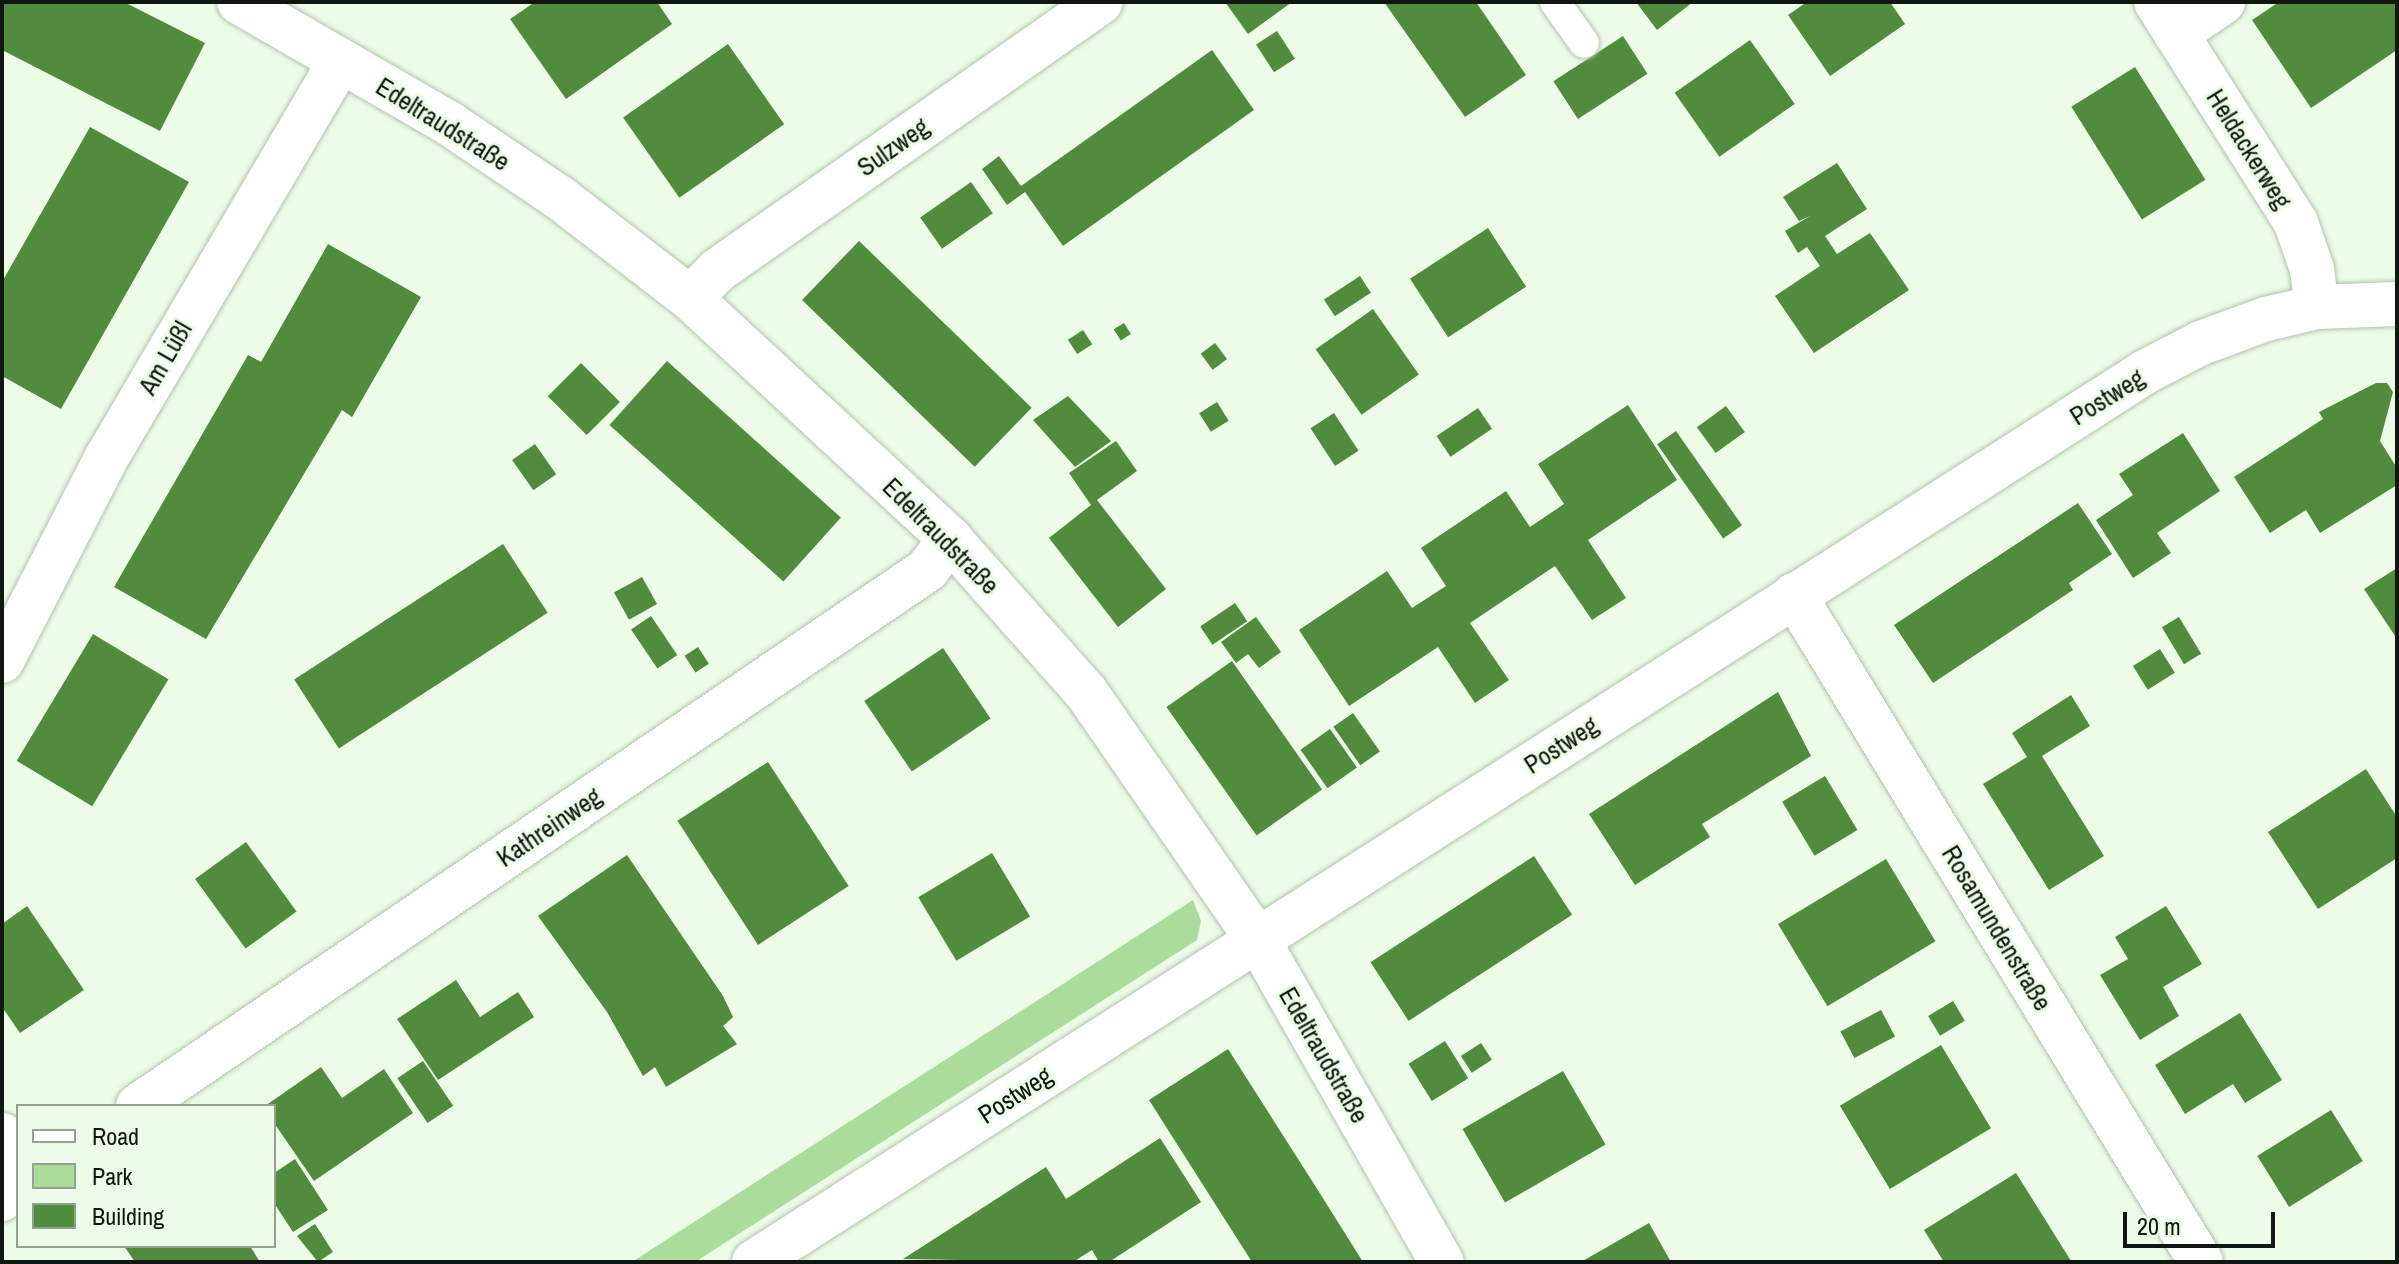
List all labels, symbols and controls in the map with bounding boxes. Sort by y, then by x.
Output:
street label: Edeltraudstraße [370,71,516,177]
street label: Heldackerweg [2200,83,2298,215]
street label: Sulzweg [851,111,935,183]
street label: Am Lüßl [132,316,198,400]
street label: Postweg [2064,362,2150,432]
street label: Edeltraudstraße [876,471,1006,601]
street label: Postweg [1518,710,1604,780]
street label: Kathreinweg [491,781,607,873]
street label: Rosamundenstraße [1935,840,2059,1016]
street label: Edeltraudstraße [1273,982,1375,1128]
street label: Postweg [972,1060,1058,1130]
legend [16,1104,276,1248]
text: Road [92,1120,139,1152]
text: Park [92,1160,132,1192]
scale bar [2127,1196,2279,1246]
text: Building [92,1200,164,1232]
text: 20 m [2137,1210,2181,1242]

